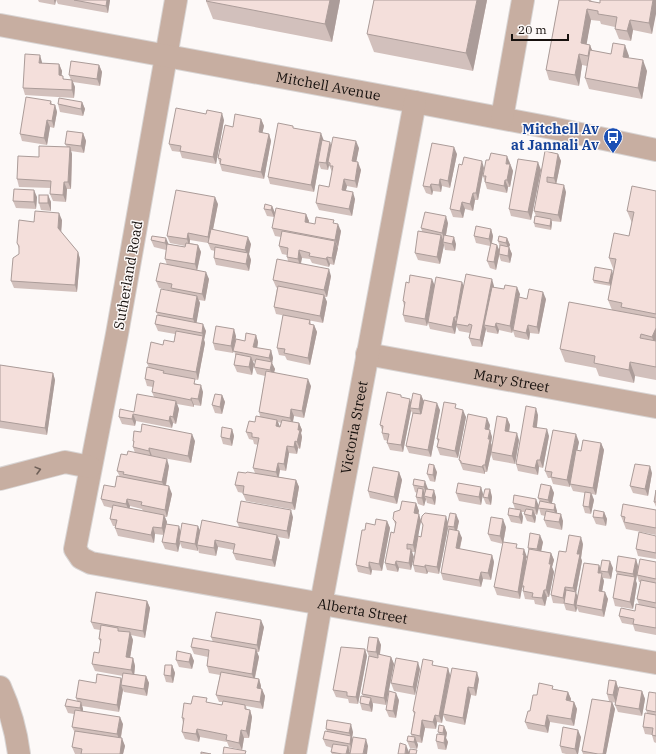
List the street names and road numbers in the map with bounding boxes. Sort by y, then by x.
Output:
street label: Mitchell Avenue [275,67,382,104]
street label: Sutherland Road [110,219,147,331]
street label: Mary Street [472,365,551,396]
street label: Victoria Street [337,379,372,475]
street label: Alberta Street [316,594,409,628]

